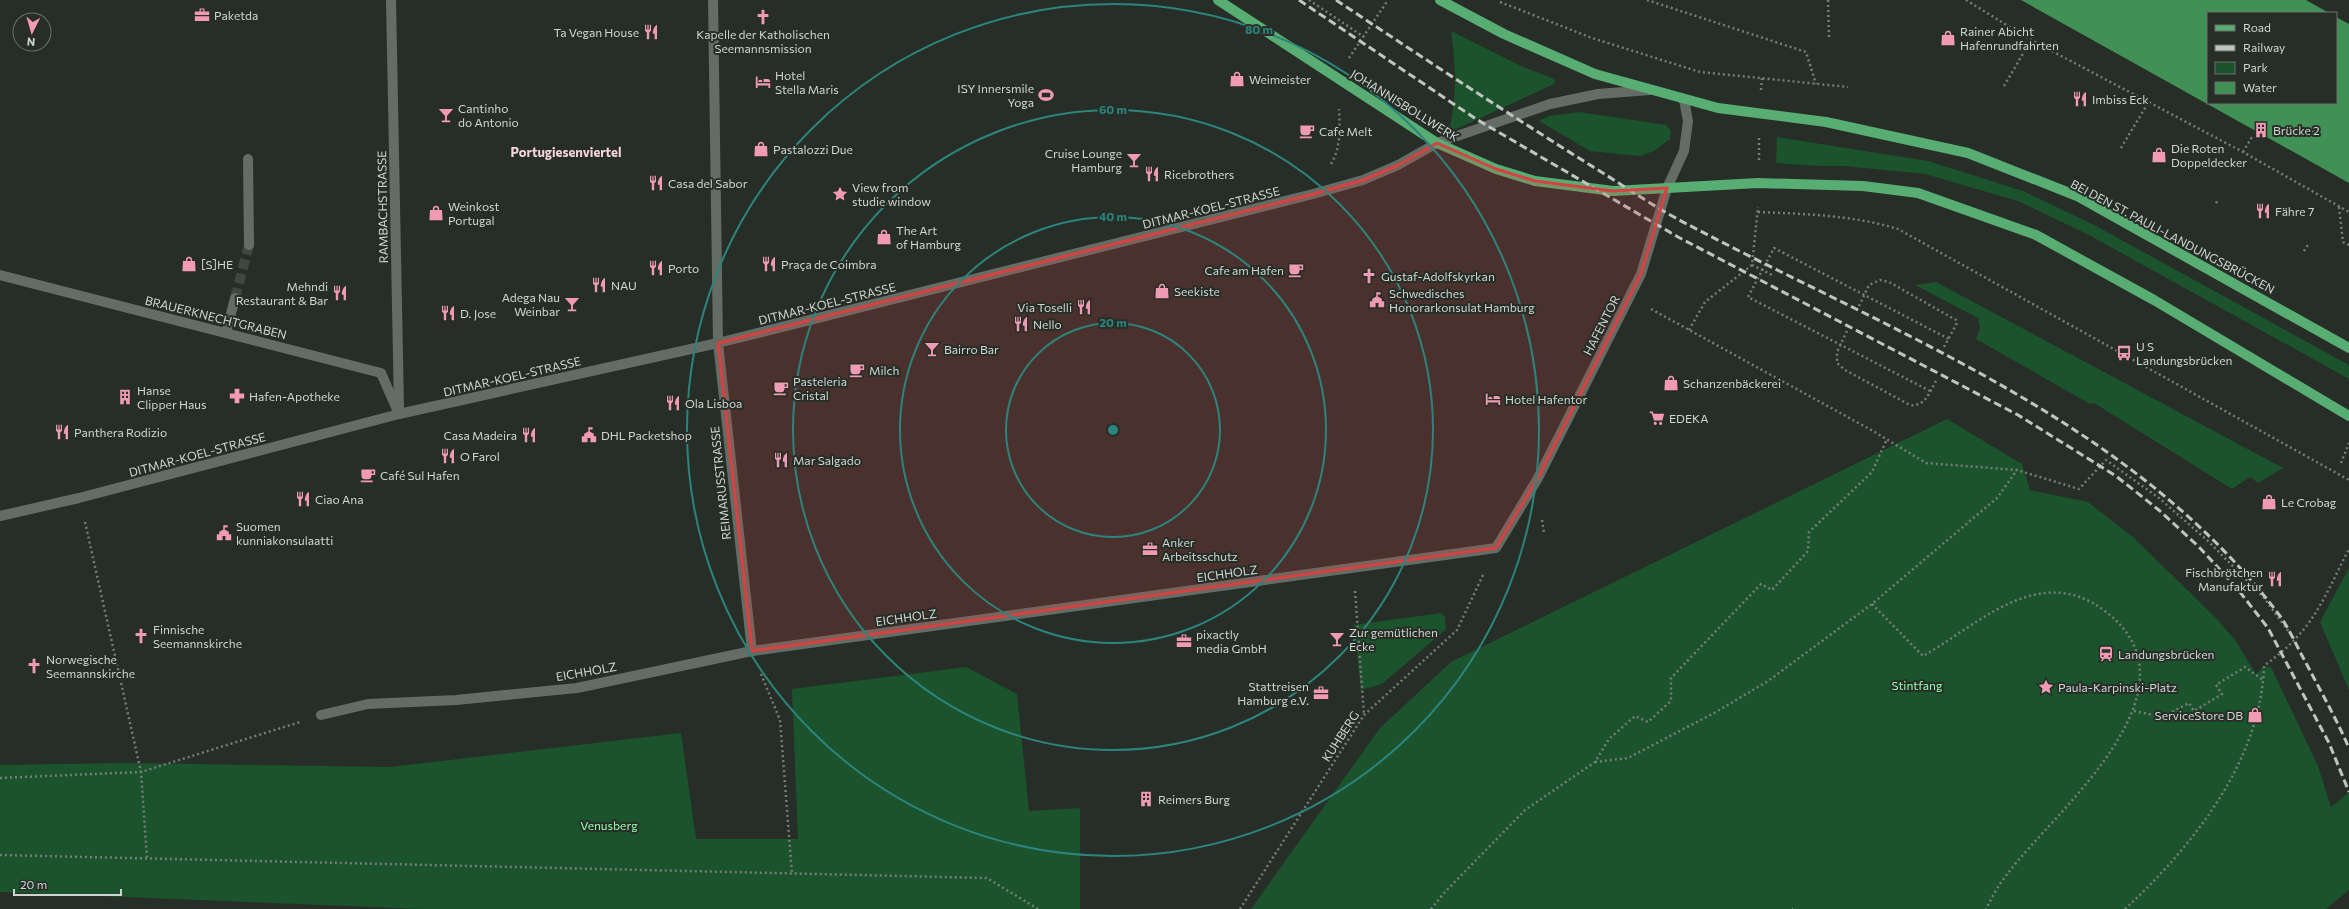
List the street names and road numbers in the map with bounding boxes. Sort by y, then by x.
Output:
street label: JOHANNISBOLLWERK [1348,66,1462,145]
street label: RAMBACHSTRASSE [374,151,390,263]
street label: BEI DEN ST. PAULI-LANDUNGSBRÜCKEN [2069,176,2277,296]
street label: DITMAR-KOEL-STRASSE [1141,183,1281,231]
street label: DITMAR-KOEL-STRASSE [757,279,897,327]
street label: BRAUERKNECHTGRABEN [144,293,288,341]
street label: HAFENTOR [1580,293,1622,357]
street label: DITMAR-KOEL-STRASSE [442,353,582,399]
street label: REIMARUSSTRASSE [707,426,733,540]
street label: DITMAR-KOEL-STRASSE [127,429,267,479]
street label: EICHHOLZ [1196,562,1258,584]
street label: EICHHOLZ [875,606,937,628]
street label: EICHHOLZ [555,659,617,683]
street label: KUHBERG [1319,708,1361,764]

